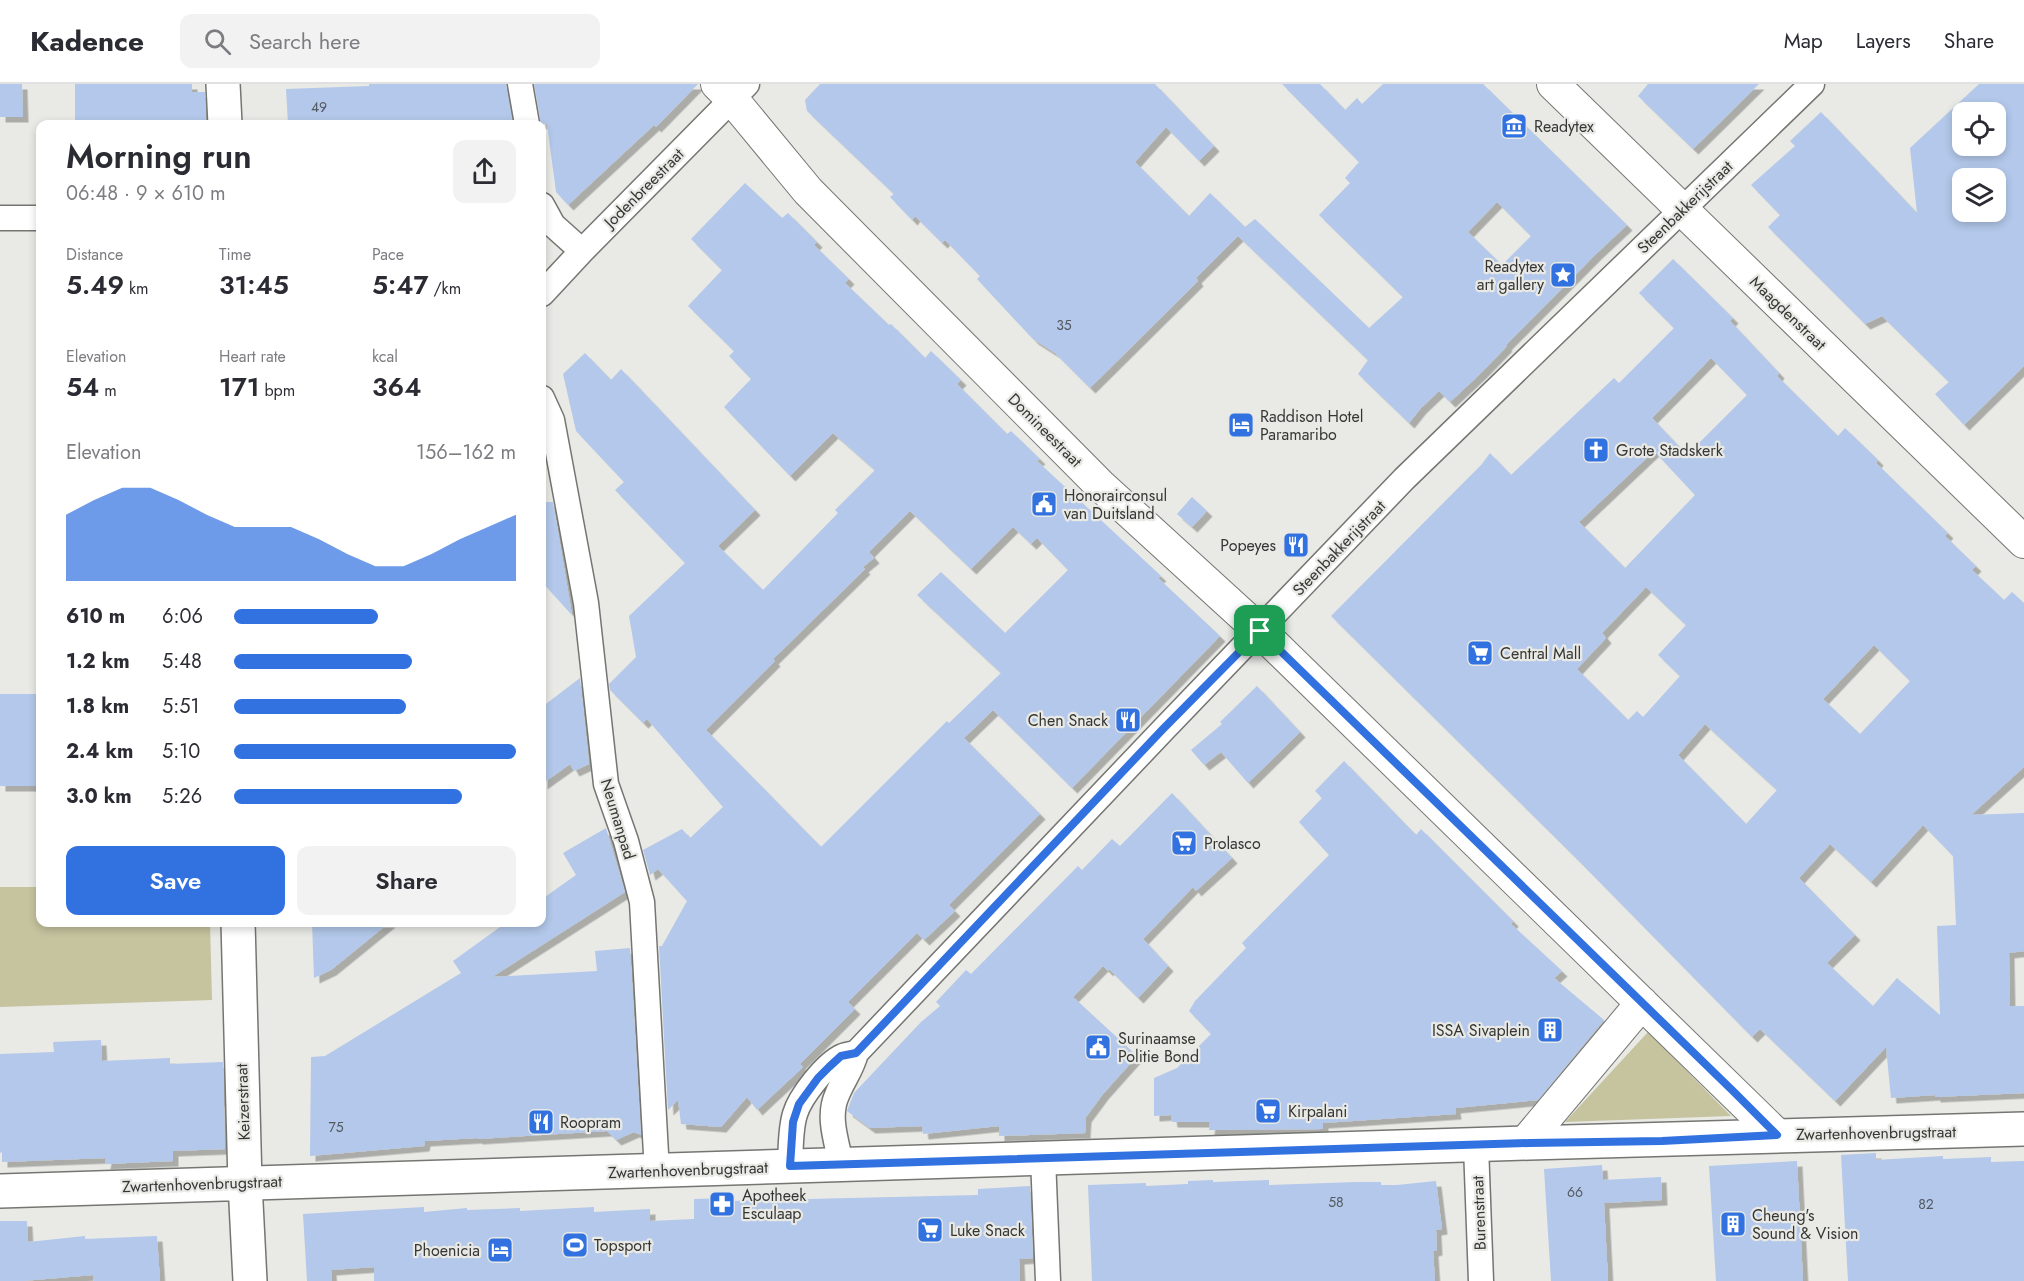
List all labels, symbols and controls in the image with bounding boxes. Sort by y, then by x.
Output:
search box [180,14,600,68]
text: Kadence [30,21,144,62]
icon: search [201,25,234,58]
text: Search here [249,25,360,57]
text: Map [1784,26,1823,56]
text: Layers [1856,26,1911,56]
text: Share [1944,26,1994,56]
house number: 49 [311,97,327,117]
map controls [1952,102,2006,222]
button: locate [1952,102,2006,156]
museum icon: Readytex [1499,111,1529,141]
place label: Readytex [1534,115,1594,138]
text: Morning run [66,133,252,180]
button: share [453,140,516,203]
street label: Jodenbreestraat [598,143,689,234]
street label: Steenbakkerijstraat [1632,155,1738,259]
button: layers [1952,168,2006,222]
text: 06:48 · 9 × 610 m [66,179,226,208]
text: Distance [66,243,123,266]
text: Time [219,243,251,266]
text: Pace [372,243,404,266]
place label: Readytex art gallery [1477,255,1545,296]
place icon: Readytex art gallery [1548,260,1578,290]
text: 5.49 [66,266,124,304]
text: 31:45 [219,266,289,304]
text: 5:47 [372,266,429,304]
street label: Maagdenstraat [1745,271,1831,356]
text: km [124,277,149,300]
text: /km [429,277,461,300]
house number: 35 [1056,315,1072,335]
text: Elevation [66,345,126,368]
text: Heart rate [219,345,286,368]
text: kcal [372,345,398,368]
text: 54 [66,368,99,406]
text: 171 [219,368,260,406]
text: 364 [372,368,421,406]
text: m [99,379,117,402]
text: bpm [260,379,295,402]
street label: Domineestraat [1003,388,1087,472]
place label: Raddison Hotel Paramaribo [1260,405,1363,446]
hotel icon: Raddison Hotel Paramaribo [1226,410,1256,440]
church icon: Grote Stadskerk [1581,435,1611,465]
text: Elevation [66,438,141,467]
text: 156–162 m [416,438,516,467]
place label: Grote Stadskerk [1616,439,1724,462]
place label: Honorairconsul van Duitsland [1064,484,1167,525]
public building icon: Honorairconsul van Duitsland [1029,489,1059,519]
street label: Steenbakkerijstraat [1287,495,1391,601]
restaurant icon: Popeyes [1281,530,1311,560]
place label: Popeyes [1220,534,1276,557]
text: 610 m [66,602,125,631]
text: 6:06 [162,602,203,631]
pin [1234,605,1285,656]
icon: arrive [1243,614,1276,647]
supermarket icon: Central Mall [1465,638,1495,668]
place label: Central Mall [1500,642,1581,665]
text: 1.2 km [66,647,130,676]
text: 5:48 [162,647,202,676]
text: 1.8 km [66,692,129,721]
text: 5:51 [162,692,200,721]
restaurant icon: Chen Snack [1113,705,1143,735]
place label: Chen Snack [1028,709,1109,732]
text: 2.4 km [66,737,133,766]
text: 5:10 [162,737,200,766]
street label: Neumanpad [595,776,641,862]
text: 3.0 km [66,782,132,811]
text: 5:26 [162,782,202,811]
supermarket icon: Prolasco [1169,828,1199,858]
place label: Prolasco [1204,832,1261,855]
button: Save [66,846,285,915]
button: Share [297,846,516,915]
building icon: ISSA Sivaplein [1535,1015,1565,1045]
place label: ISSA Sivaplein [1432,1019,1530,1042]
place label: Surinaamse Politie Bond [1118,1027,1199,1068]
public building icon: Surinaamse Politie Bond [1083,1032,1113,1062]
street label: Keizerstraat [230,1063,256,1141]
supermarket icon: Kirpalani [1253,1096,1283,1126]
place label: Kirpalani [1288,1100,1347,1123]
restaurant icon: Roopram [526,1107,556,1137]
place label: Roopram [560,1111,621,1134]
house number: 75 [328,1117,344,1137]
street label: Zwartenhovenbrugstraat [1796,1120,1956,1146]
street label: Zwartenhovenbrugstraat [608,1156,768,1184]
street label: Zwartenhovenbrugstraat [122,1170,282,1198]
street label: Burenstraat [1466,1175,1492,1250]
house number: 66 [1567,1182,1583,1202]
place label: Apotheek Esculaap [742,1184,807,1225]
pharmacy icon: Apotheek Esculaap [707,1189,737,1219]
house number: 58 [1328,1192,1344,1212]
house number: 82 [1918,1194,1934,1214]
place label: Cheung's Sound & Vision [1752,1204,1858,1245]
building icon: Cheung's Sound & Vision [1718,1209,1748,1239]
supermarket icon: Luke Snack [915,1215,945,1245]
place label: Luke Snack [950,1219,1026,1242]
sports icon: Topsport [560,1230,590,1260]
place label: Topsport [594,1234,651,1257]
hotel icon: Phoenicia [485,1235,515,1265]
place label: Phoenicia [414,1239,480,1262]

